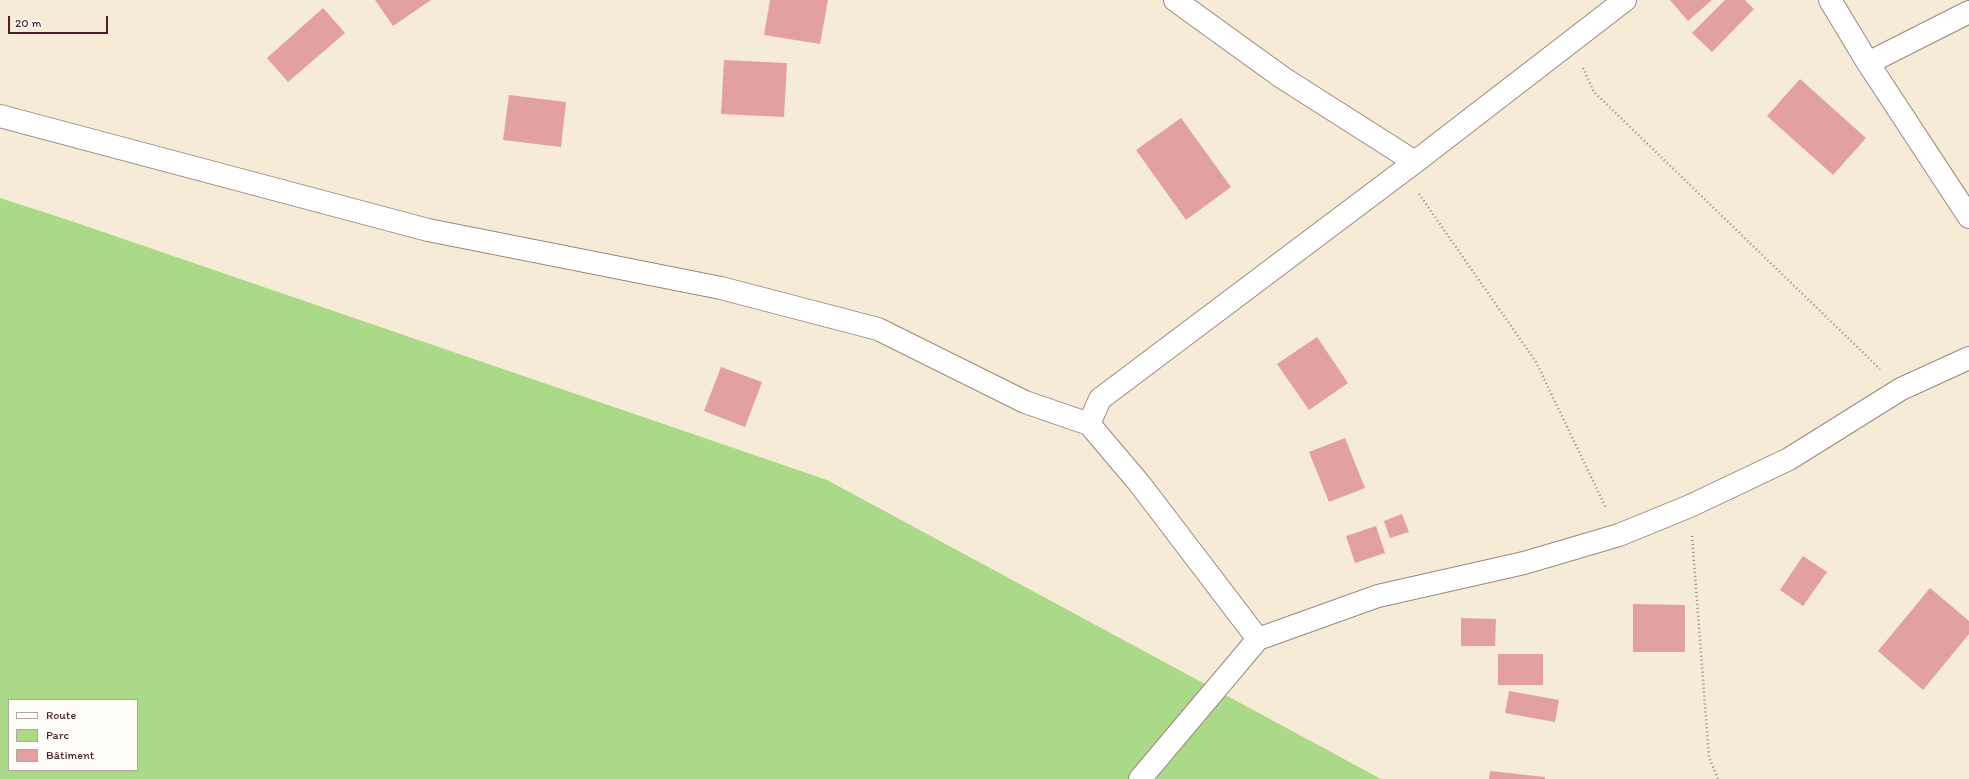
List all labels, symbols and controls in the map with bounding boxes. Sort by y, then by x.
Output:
scale bar [10,8,110,34]
text: 20 m [15,16,42,30]
legend [8,699,138,771]
text: Route [46,708,76,722]
text: Parc [46,728,69,742]
text: Bâtiment [46,748,94,762]

